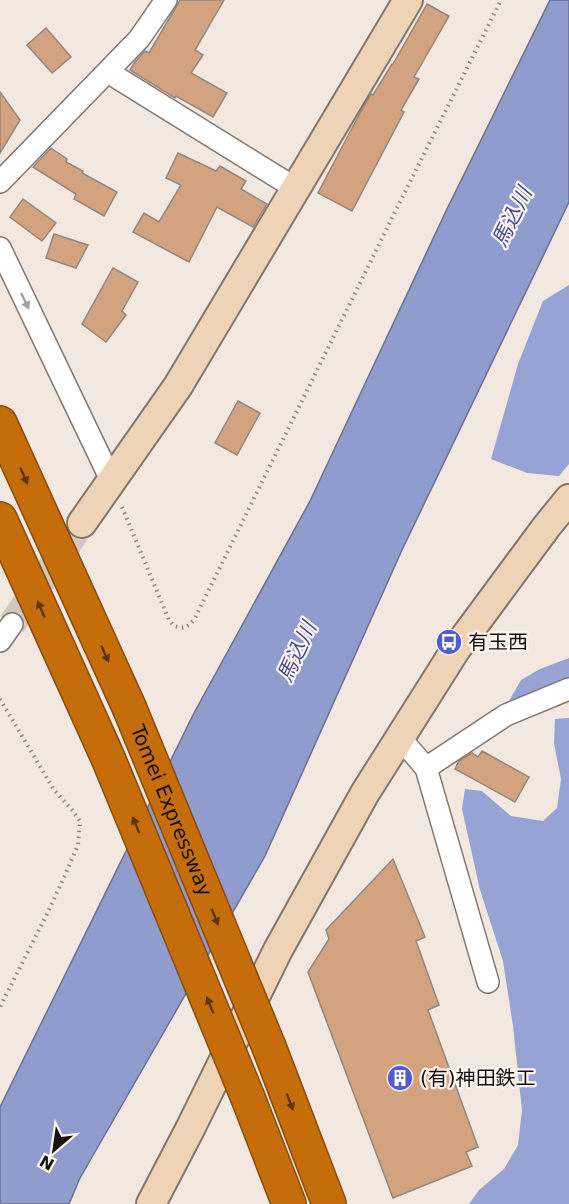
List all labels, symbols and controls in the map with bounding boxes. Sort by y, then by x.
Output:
water label: 馬込川 [487,182,537,251]
one-way arrow [21,293,30,310]
one-way arrow [19,468,29,486]
one-way arrow [36,601,45,618]
water label: 馬込川 [273,617,322,686]
bus stop icon: 有玉西 [434,627,464,657]
place label: 有玉西 [468,630,528,654]
one-way arrow [100,645,109,662]
street label: Tomei Expressway [125,720,218,900]
one-way arrow [131,816,140,834]
one-way arrow [210,908,220,926]
one-way arrow [205,996,214,1014]
building icon: (有)神田鉄工 [385,1063,415,1093]
place label: (有)神田鉄工 [420,1066,536,1090]
one-way arrow [286,1093,295,1111]
north arrow [24,1120,84,1180]
text: N [37,1151,57,1174]

